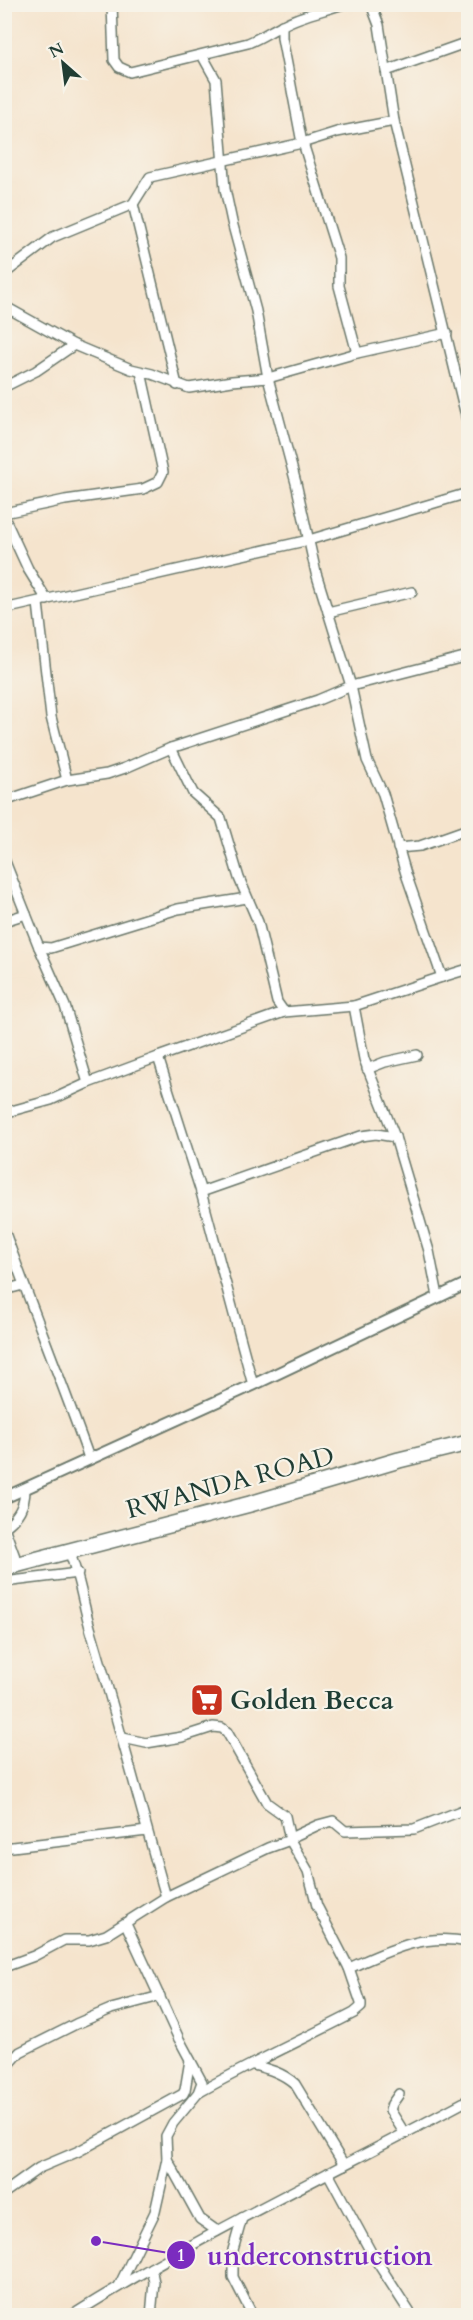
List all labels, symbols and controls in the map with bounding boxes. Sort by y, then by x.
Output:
north arrow [33,33,93,93]
text: N [45,38,68,64]
street label: RWANDA ROAD [122,1438,338,1527]
supermarket icon: Golden Becca [189,1682,225,1718]
place label: Golden Becca [230,1683,394,1718]
callout: underconstruction [166,2233,445,2278]
text: underconstruction [207,2238,433,2275]
text: 1 [176,2243,186,2268]

